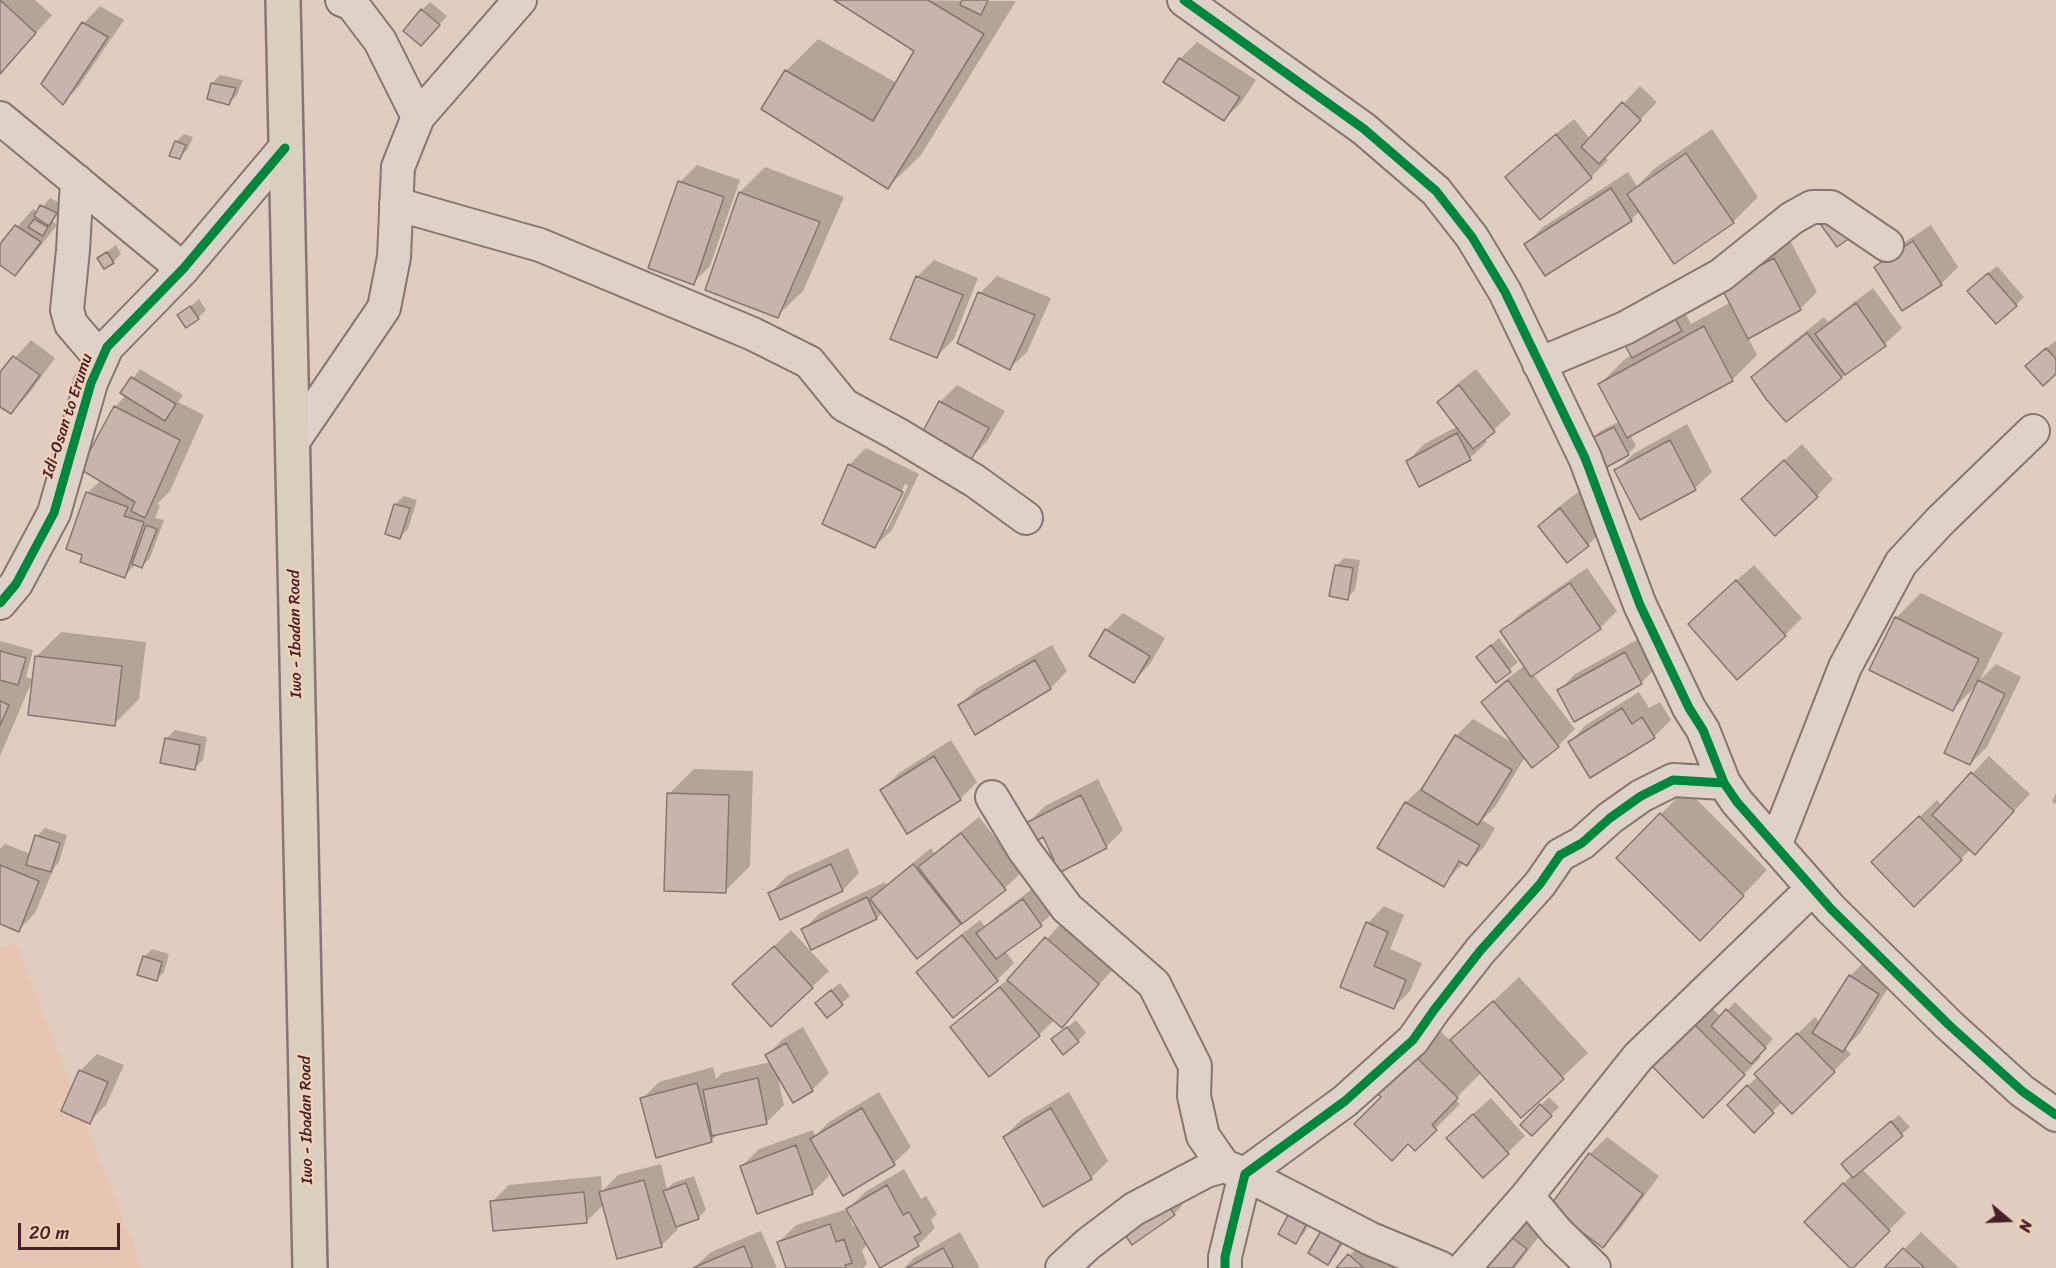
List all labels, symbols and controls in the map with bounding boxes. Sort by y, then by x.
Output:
street label: Idi-Osan to Erumu [39,352,97,480]
street label: Iwo - Ibadan Road [285,570,307,698]
street label: Iwo - Ibadan Road [296,1056,318,1184]
north arrow [1978,1190,2038,1250]
scale bar [21,1211,123,1249]
text: N [2010,1216,2041,1236]
text: 20 m [29,1217,69,1249]

